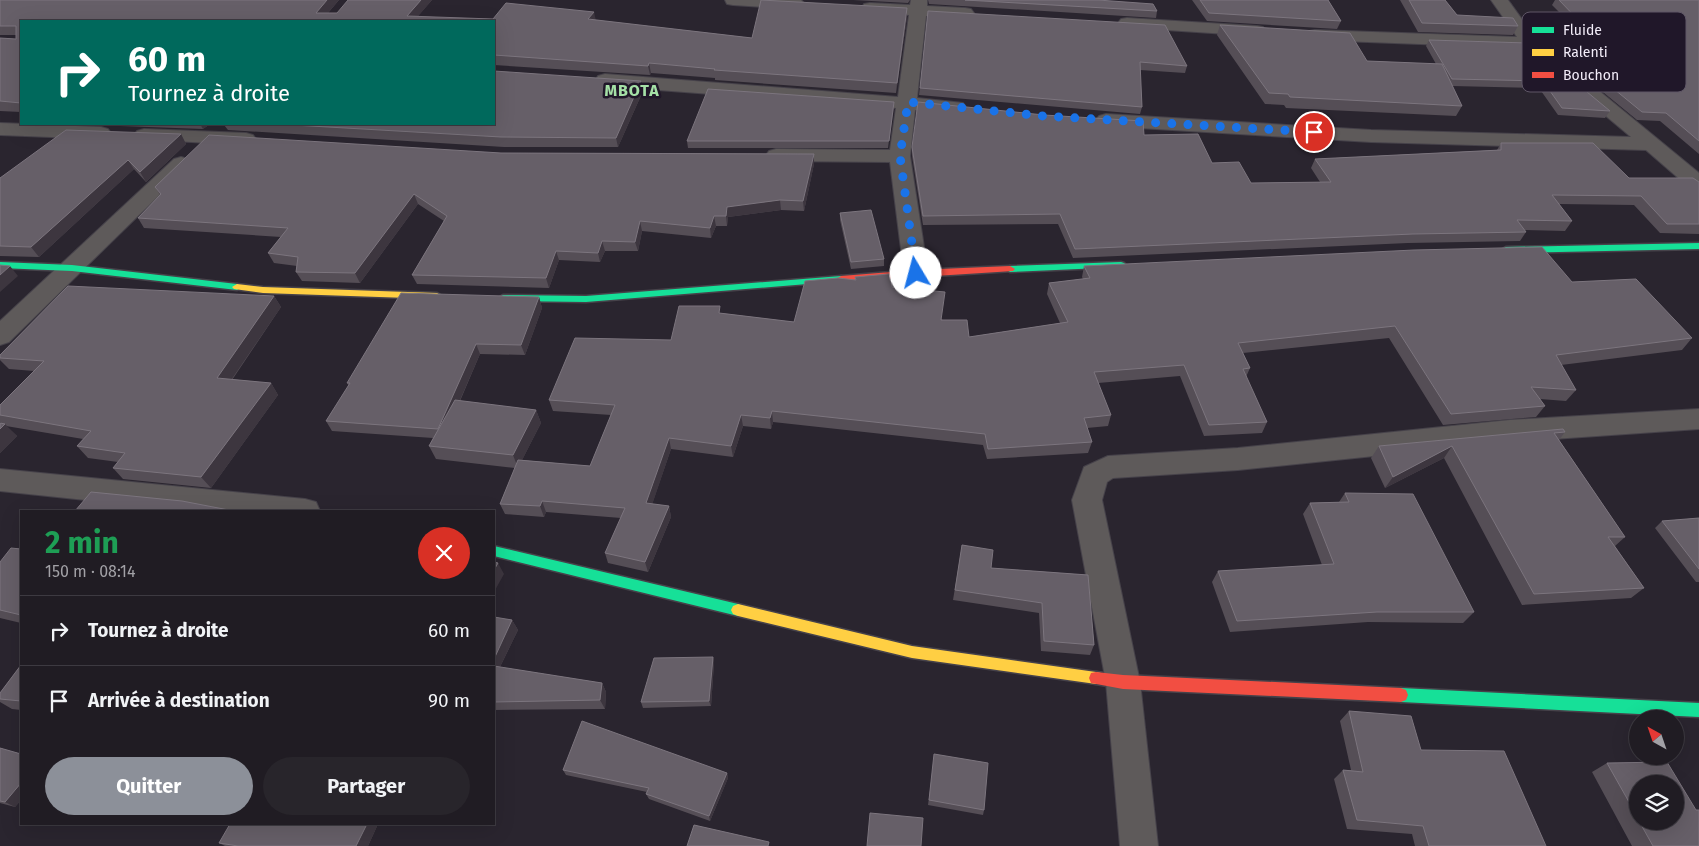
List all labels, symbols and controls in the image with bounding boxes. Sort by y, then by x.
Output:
legend [1522,12,1686,92]
text: Fluide [1563,22,1602,39]
text: 60 m [128,38,206,80]
icon: right [45,40,110,105]
text: Ralenti [1563,44,1608,61]
text: Bouchon [1563,67,1619,84]
text: Tournez à droite [128,80,290,107]
district label: MBOTA [604,81,660,100]
pin [1293,111,1335,153]
icon: arrive [1300,118,1328,146]
position arrow [889,246,941,298]
text: 2 min [45,525,119,561]
button: close [418,527,470,579]
text: 150 m · 08:14 [45,562,136,581]
icon: right [45,617,73,645]
text: Tournez à droite [88,619,229,642]
text: 60 m [428,619,470,642]
icon: arrive [45,687,73,715]
text: Arrivée à destination [88,689,270,712]
text: 90 m [428,689,470,712]
north arrow [1629,710,1684,765]
map controls [1629,710,1684,830]
button: Quitter [45,757,253,815]
button: Partager [263,757,470,815]
button: layers [1629,775,1684,830]

